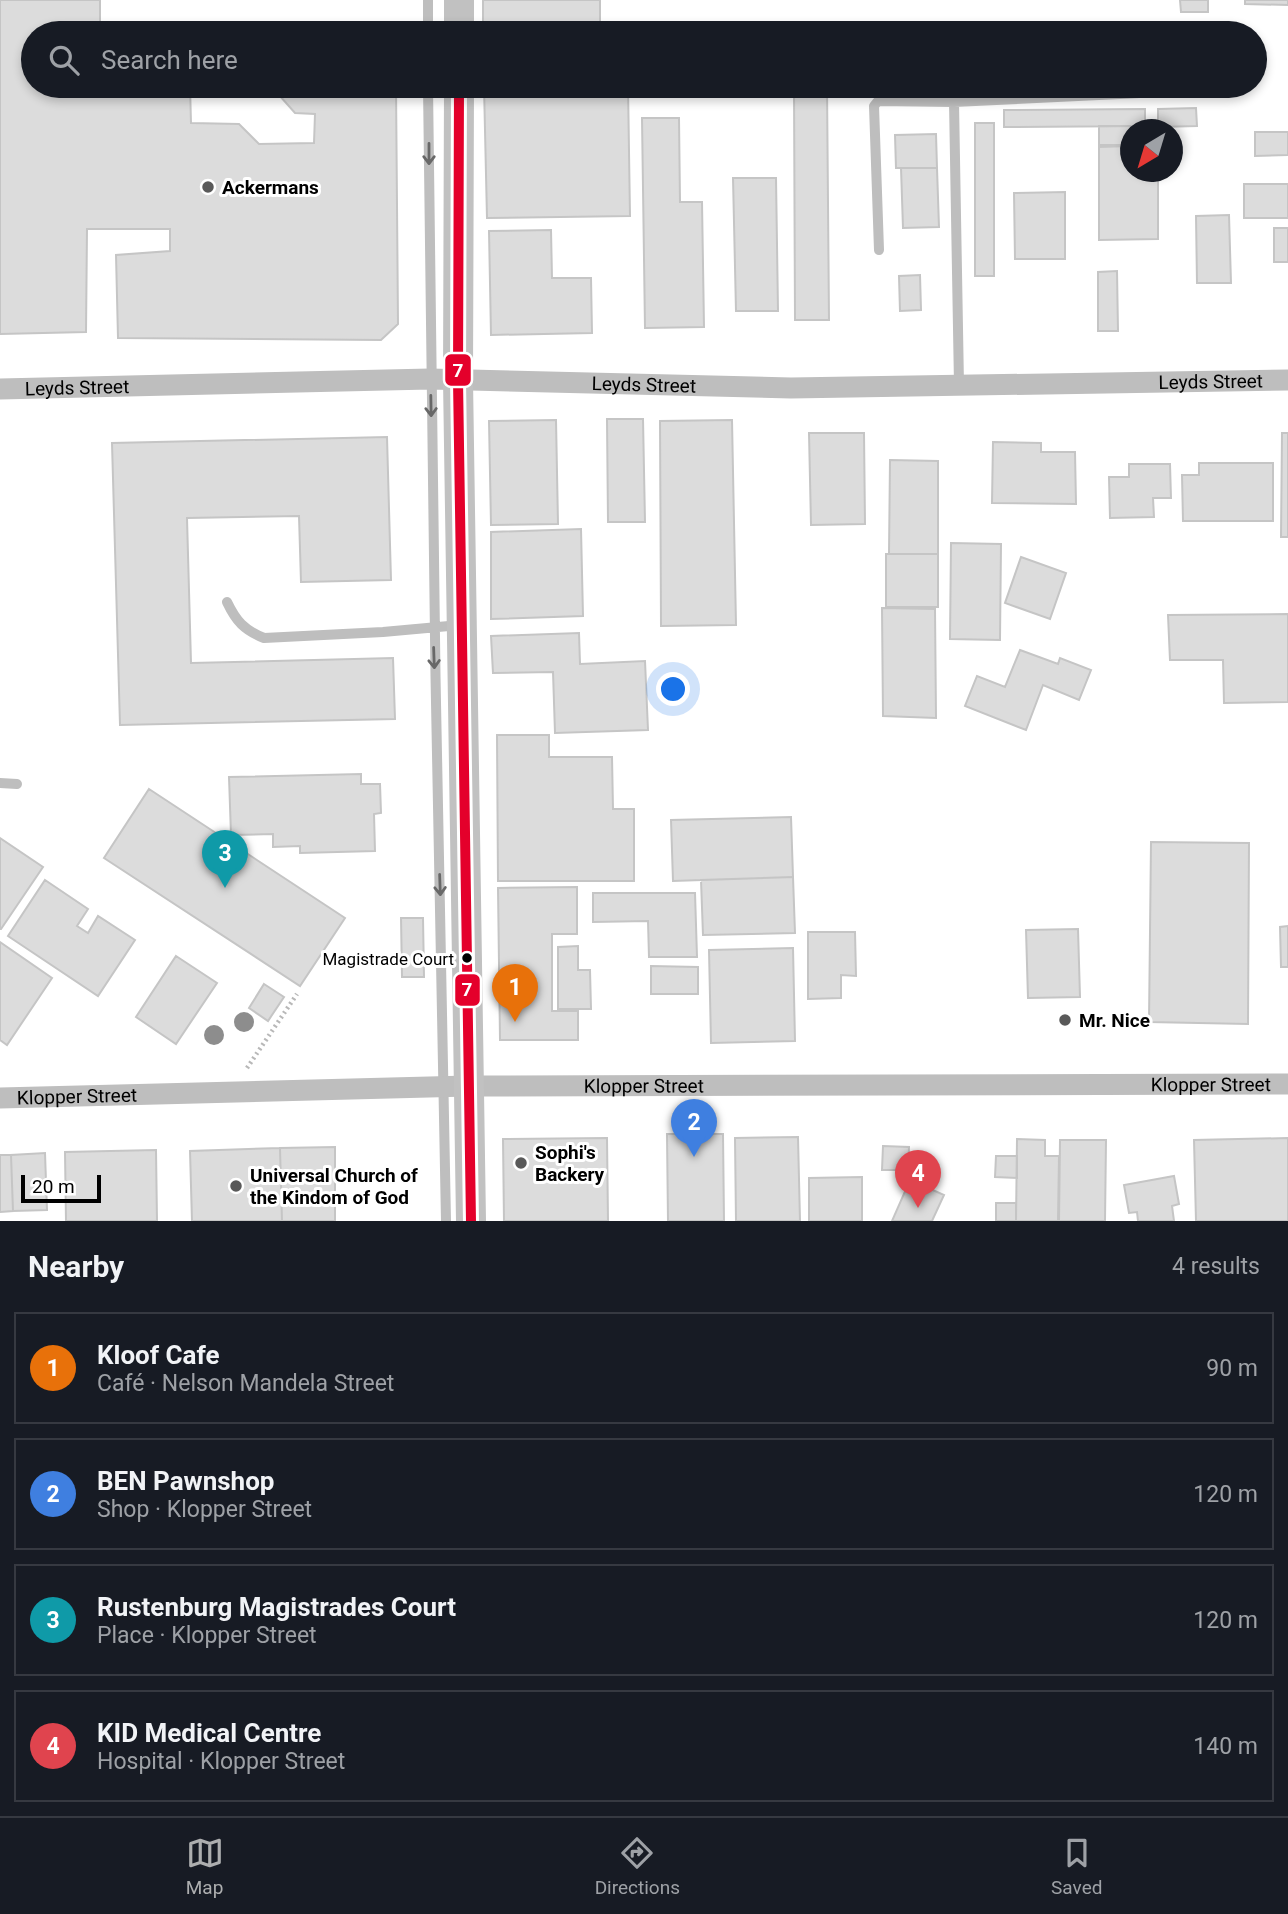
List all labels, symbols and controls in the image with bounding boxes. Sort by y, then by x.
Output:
search box [21,21,1267,98]
icon: search [45,41,83,79]
text: Search here [101,45,238,75]
north arrow [1120,119,1183,182]
one-way arrow [422,142,436,165]
place label: Ackermans [222,176,319,199]
marker: Ackermans [200,179,216,195]
line badge: 7 [444,353,472,387]
text: 7 [453,359,464,382]
street label: Leyds Street [1158,369,1263,394]
street label: Leyds Street [591,372,696,398]
street label: Leyds Street [25,375,129,400]
one-way arrow [424,394,437,417]
one-way arrow [427,646,441,669]
your location [656,672,690,706]
pin: 3 [202,830,248,888]
one-way arrow [433,874,447,897]
place label: Magistrade Court [323,949,454,969]
marker: Magistrade Court [460,951,474,965]
pin: 1 [492,964,538,1022]
line badge: 7 [454,973,481,1007]
text: 7 [462,978,473,1001]
place label: Mr. Nice [1079,1009,1150,1032]
marker: Mr. Nice [1057,1012,1073,1028]
street label: Klopper Street [1151,1073,1271,1096]
street label: Klopper Street [584,1074,704,1098]
street label: Klopper Street [17,1083,137,1110]
pin: 2 [671,1099,717,1157]
place label: Sophi's Backery [535,1141,605,1186]
pin: 4 [895,1150,941,1208]
marker: Sophi's Backery [513,1155,529,1171]
place label: Universal Church of the Kindom of God [250,1164,418,1209]
scale bar [21,1172,102,1204]
text: 20 m [32,1175,75,1198]
marker: Universal Church of the Kindom of God [228,1178,244,1194]
text: Nearby [28,1249,124,1284]
text: 4 results [1172,1253,1260,1280]
text: Kloof Cafe [97,1340,220,1370]
text: 1 [46,1355,60,1382]
text: 90 m [1206,1355,1258,1382]
text: Café · Nelson Mandela Street [97,1370,394,1397]
text: BEN Pawnshop [97,1466,274,1496]
text: 2 [46,1481,60,1508]
text: 120 m [1193,1481,1258,1508]
text: Shop · Klopper Street [97,1496,312,1523]
text: Rustenburg Magistrades Court [97,1592,456,1622]
text: 3 [46,1607,60,1634]
text: 120 m [1193,1607,1258,1634]
text: Place · Klopper Street [97,1622,317,1649]
text: KID Medical Centre [97,1718,321,1748]
text: 4 [46,1733,60,1760]
text: 140 m [1193,1733,1258,1760]
text: Hospital · Klopper Street [97,1748,345,1775]
tab: Map [186,1834,224,1899]
tab: Directions [595,1834,680,1899]
tab: Saved [1051,1834,1102,1899]

